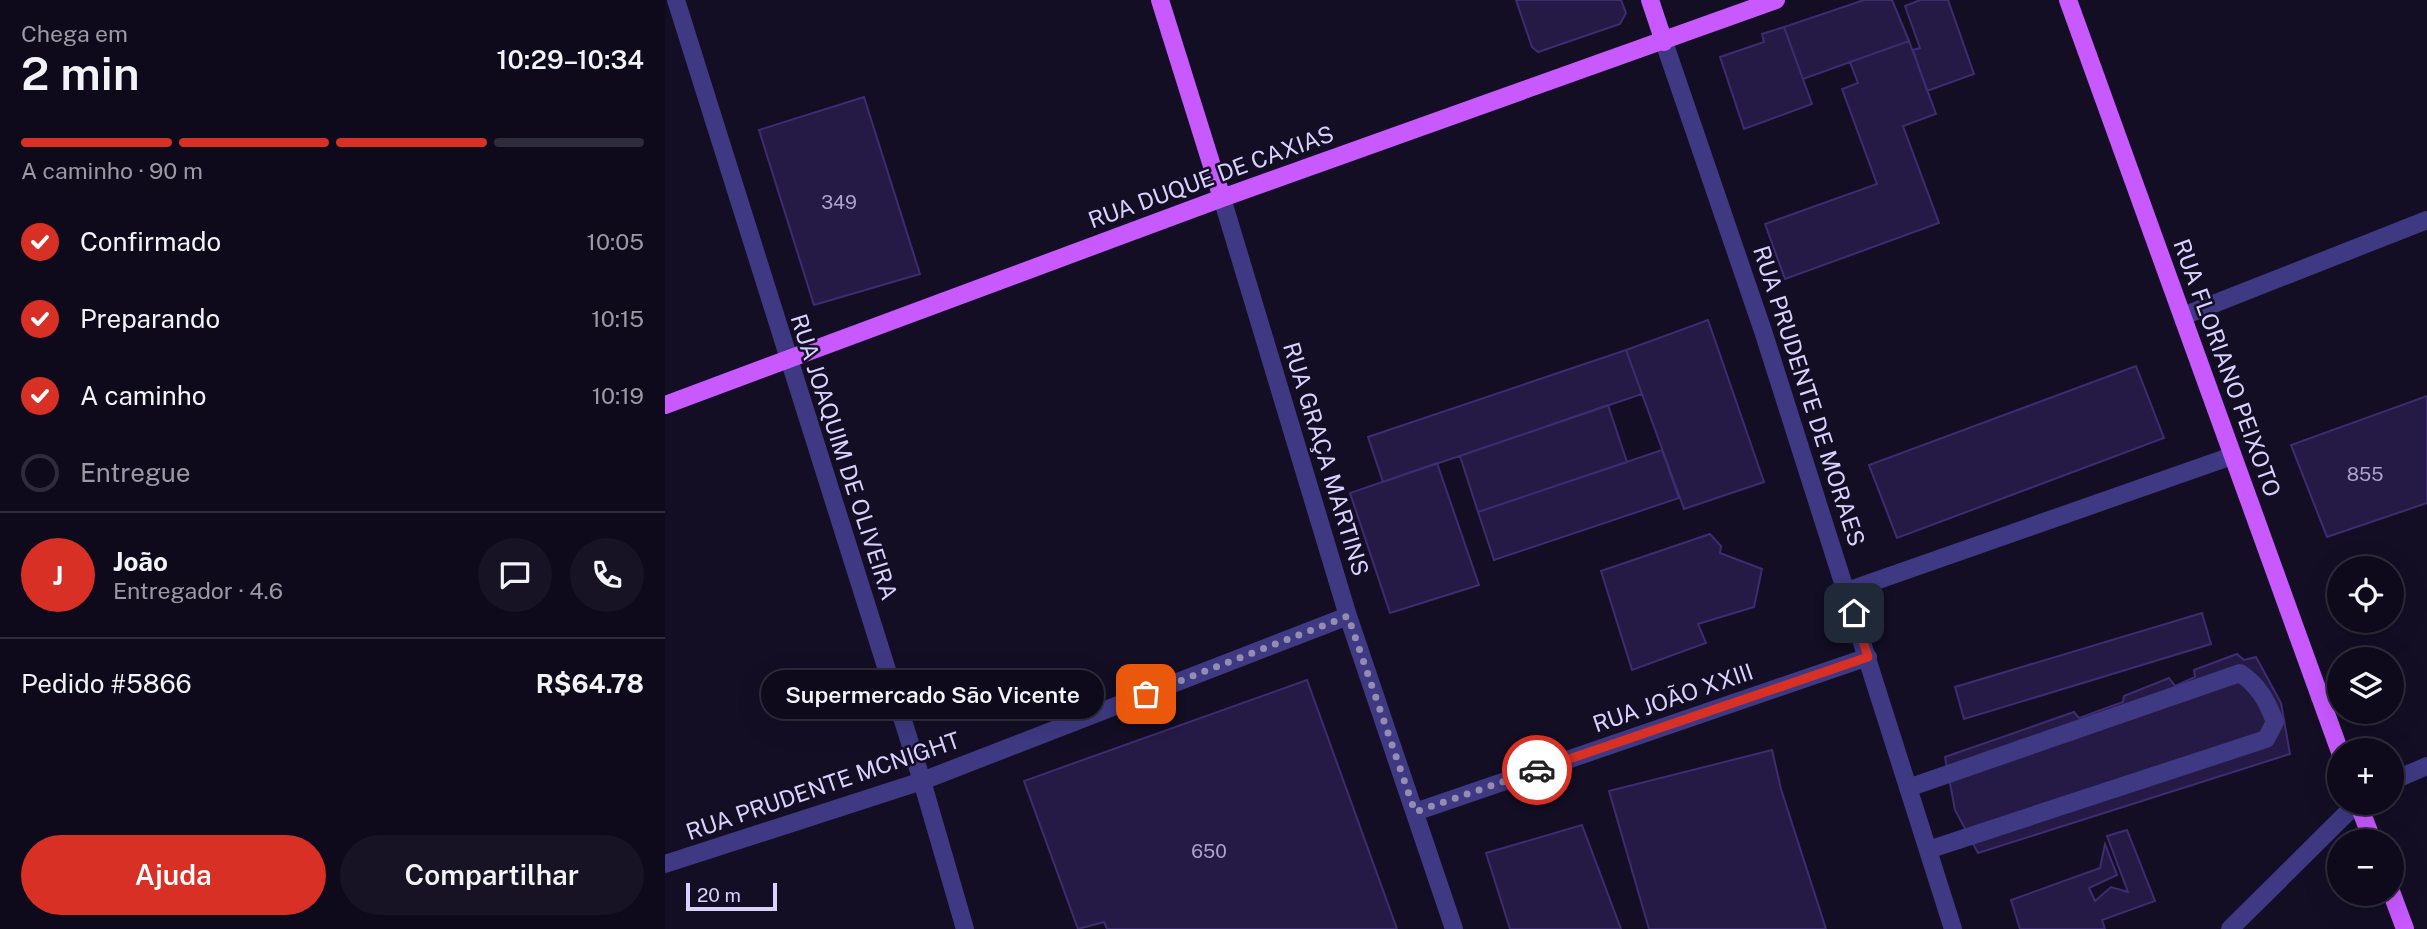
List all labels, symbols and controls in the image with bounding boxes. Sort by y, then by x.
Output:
text: Chega em [21,20,128,47]
text: 10:29–10:34 [497,44,644,75]
text: 2 min [21,46,140,100]
street label: RUA DUQUE DE CAXIAS [1084,120,1337,234]
text: A caminho · 90 m [21,157,203,184]
house number: 349 [821,191,857,213]
icon: check [21,223,59,261]
text: Confirmado [80,226,221,257]
text: 10:05 [587,228,644,255]
street label: RUA FLORIANO PEIXOTO [2168,235,2287,500]
street label: RUA PRUDENTE DE MORAES [1748,242,1871,549]
icon: check [21,300,59,338]
text: Preparando [80,303,220,334]
text: 10:15 [591,305,644,332]
street label: RUA JOAQUIM DE OLIVEIRA [785,310,904,603]
street label: RUA GRAÇA MARTINS [1278,339,1375,579]
icon: check [21,377,59,415]
text: A caminho [80,380,207,411]
text: 10:19 [592,382,644,409]
text: Entregue [80,457,191,488]
house number: 855 [2347,463,2383,485]
button: chat [478,538,552,612]
button: phone [570,538,644,612]
text: João [113,546,168,577]
map controls [2327,556,2404,906]
button: locate [2327,556,2404,633]
text: J [53,560,63,591]
text: Entregador · 4.6 [113,577,283,604]
pin [1824,583,1884,643]
icon: home [1835,594,1873,632]
button: layers [2327,647,2404,724]
street label: RUA JOÃO XXIII [1589,657,1757,738]
pin [1116,664,1176,724]
text: Pedido #5866 [21,668,192,699]
text: R$64.78 [536,668,644,699]
callout: Supermercado São Vicente [761,670,1104,718]
icon: bag [1127,675,1165,713]
text: Supermercado São Vicente [785,681,1080,708]
street label: RUA PRUDENTE MCNIGHT [682,726,964,845]
courier [1502,735,1572,805]
button: + [2327,738,2404,815]
icon: car [1518,751,1556,789]
button: − [2327,829,2404,906]
button: Ajuda [21,835,326,915]
button: Compartilhar [340,835,644,915]
house number: 650 [1191,840,1227,862]
scale bar [686,880,777,912]
text: 20 m [697,884,741,906]

